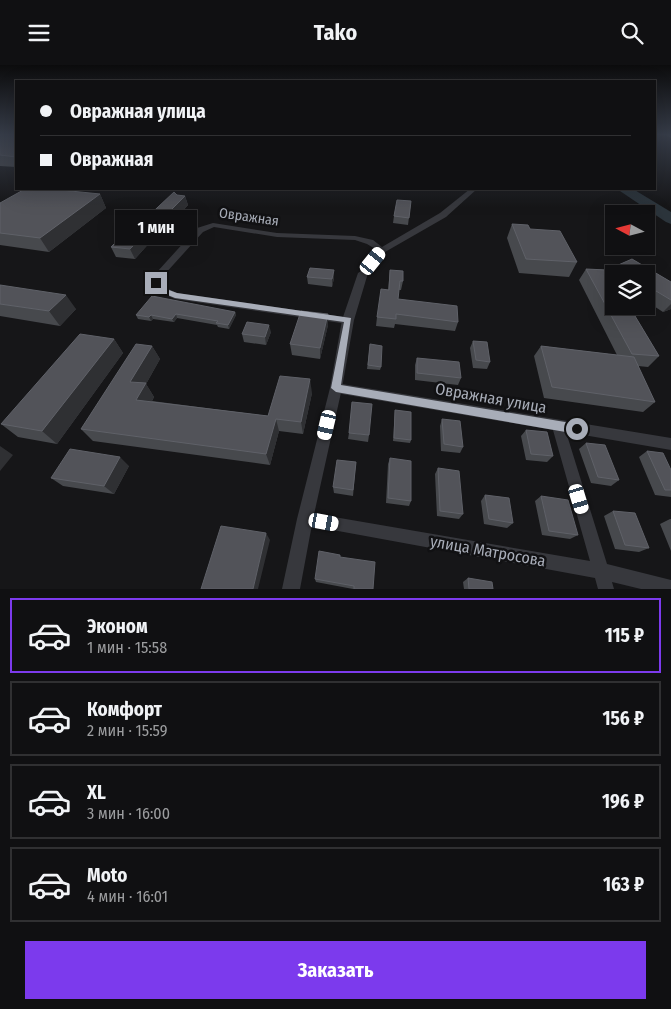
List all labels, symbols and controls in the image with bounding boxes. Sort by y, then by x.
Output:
icon: menu [25,19,53,47]
text: Tako [314,19,357,46]
icon: search [618,19,646,47]
text: Овражная улица [70,100,206,123]
text: Овражная [70,148,153,171]
street label: Овражная [218,204,280,230]
north arrow [605,205,655,255]
map controls [605,205,655,315]
callout: 1 мин [115,211,197,245]
text: 1 мин [138,218,174,237]
car [357,245,388,277]
button: layers [605,265,655,315]
route end [145,272,167,294]
street label: Овражная улица [434,379,548,417]
car [316,409,337,441]
route start [566,418,588,440]
car [567,482,590,516]
car [307,512,340,532]
street label: улица Матросова [429,531,547,571]
icon: car [27,613,72,658]
text: Эконом [87,615,148,638]
text: 115 ₽ [605,624,644,647]
text: 1 мин · 15:58 [87,638,167,657]
icon: car [27,696,72,741]
text: Комфорт [87,698,162,721]
text: 156 ₽ [602,707,644,730]
text: 2 мин · 15:59 [87,721,168,740]
icon: car [27,779,72,824]
text: XL [87,781,106,804]
text: 196 ₽ [602,790,644,813]
text: 3 мин · 16:00 [87,804,170,823]
icon: car [27,862,72,907]
text: Moto [87,864,127,887]
text: 163 ₽ [603,873,644,896]
text: 4 мин · 16:01 [87,887,168,906]
button: Заказать [25,941,646,999]

